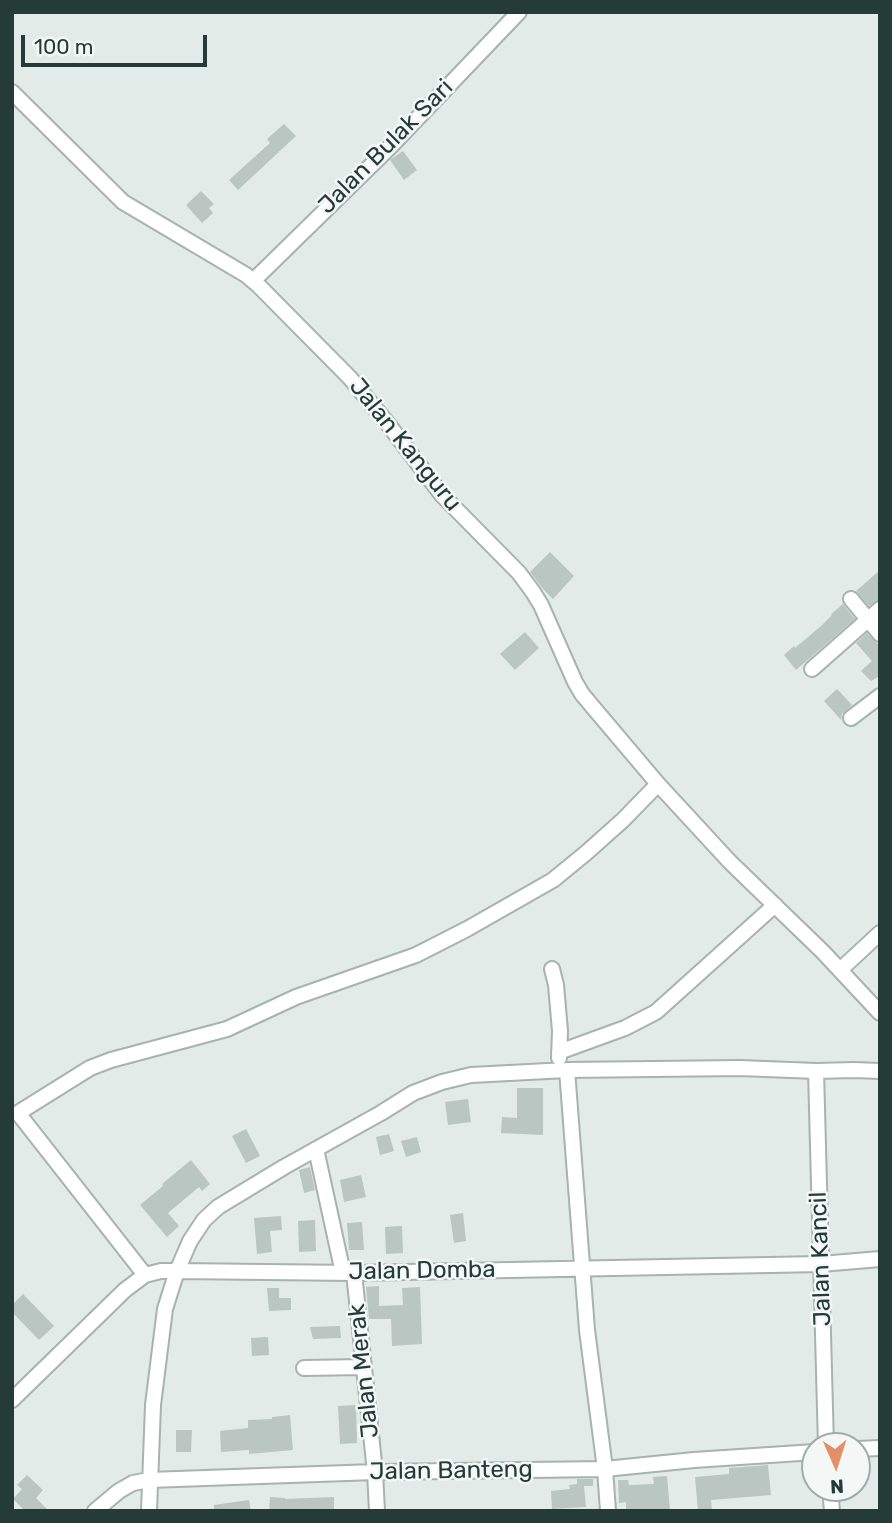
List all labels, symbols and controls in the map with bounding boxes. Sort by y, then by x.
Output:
scale bar [24,21,210,65]
text: 100 m [34,34,93,59]
street label: Jalan Bulak Sari [313,74,459,220]
street label: Jalan Kanguru [343,373,467,517]
street label: Jalan Kancil [804,1191,838,1327]
street label: Jalan Domba [348,1255,496,1287]
street label: Jalan Merak [343,1302,385,1440]
north arrow [801,1432,871,1502]
street label: Jalan Banteng [369,1455,533,1487]
text: N [830,1475,844,1498]

